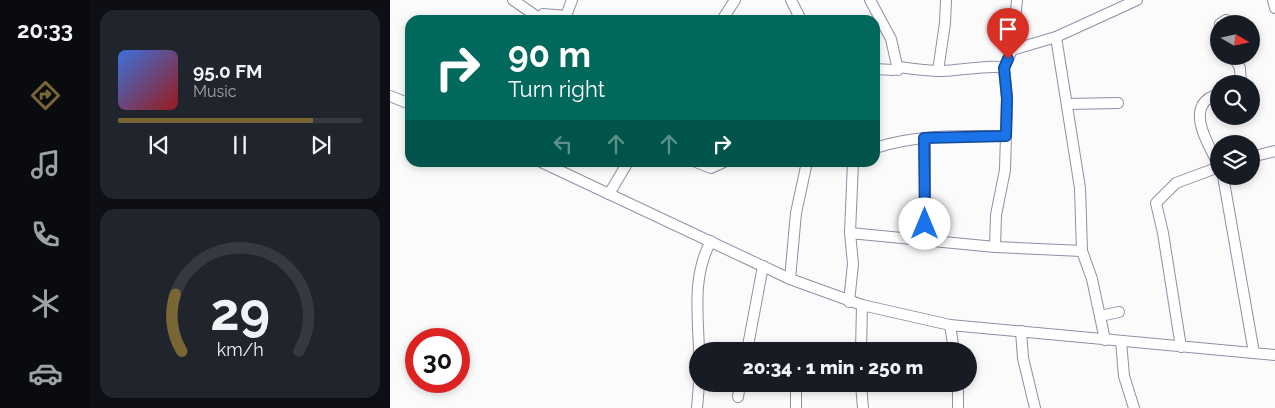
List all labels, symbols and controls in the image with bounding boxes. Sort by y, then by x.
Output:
pin [987,8,1029,59]
icon: arrive [994,15,1022,43]
north arrow [1210,15,1260,65]
map controls [1210,15,1260,185]
text: 20:33 [17,17,73,43]
text: 90 m [508,34,591,75]
icon: right [425,35,490,100]
text: 95.0 FM [193,60,263,82]
button: search [1210,75,1260,125]
text: Turn right [508,76,605,102]
icon: directions [28,78,63,113]
text: Music [193,82,237,101]
icon: left [549,130,577,158]
icon: ahead [602,130,630,158]
icon: ahead [655,130,683,158]
icon: right [708,130,736,158]
icon: previous [145,131,173,159]
icon: pause [226,131,254,159]
icon: next [307,131,335,159]
button: layers [1210,135,1260,185]
icon: music [28,147,63,182]
position arrow [898,197,950,249]
icon: phone [28,217,63,252]
text: 29 [210,281,270,342]
icon: climate [28,286,63,321]
speed limit sign: 30 [405,328,470,393]
text: km/h [216,339,264,360]
icon: car [28,356,63,391]
text: 20:34 · 1 min · 250 m [743,356,923,378]

